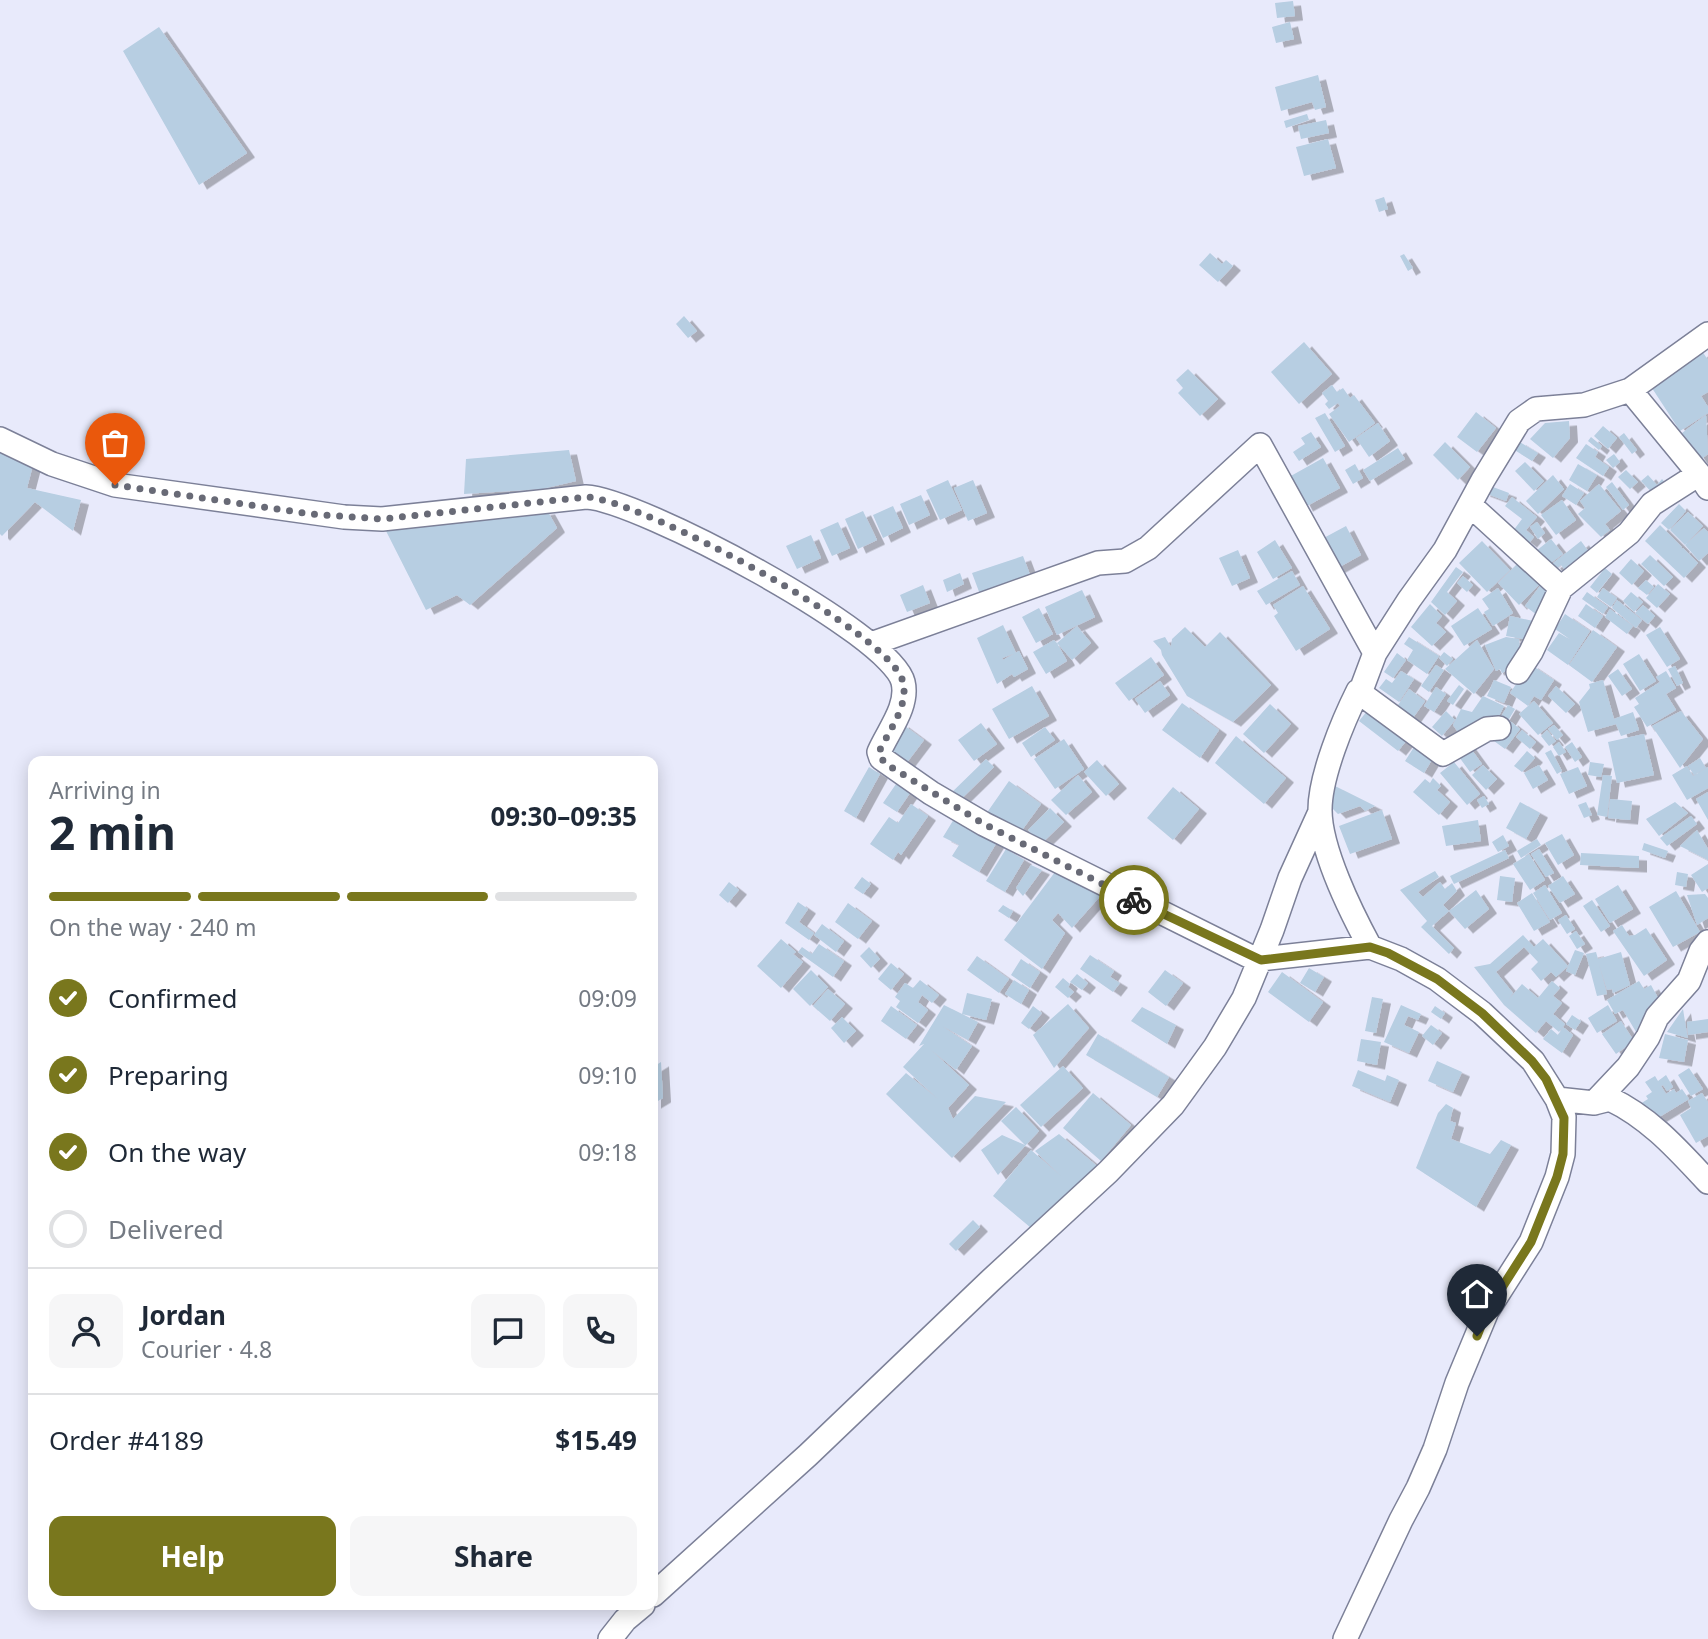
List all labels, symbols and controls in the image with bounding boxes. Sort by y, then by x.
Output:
pin [85,413,145,485]
icon: bag [96,424,134,462]
text: Arriving in [49,774,161,806]
text: 09:30–09:35 [490,798,637,834]
text: 2 min [49,801,176,863]
courier [1099,865,1169,935]
icon: bike [1115,881,1153,919]
text: On the way · 240 m [49,911,256,943]
icon: check [49,979,87,1017]
text: Confirmed [108,980,238,1016]
text: 09:09 [578,982,637,1014]
icon: check [49,1056,87,1094]
text: Preparing [108,1057,229,1093]
text: 09:10 [578,1059,637,1091]
icon: check [49,1133,87,1171]
text: On the way [108,1134,246,1170]
text: 09:18 [578,1136,637,1168]
text: Delivered [108,1211,224,1247]
pin [1447,1264,1507,1336]
icon: home [1458,1275,1496,1313]
button: person [49,1294,123,1368]
button: chat [471,1294,545,1368]
button: phone [563,1294,637,1368]
text: Jordan [141,1297,226,1333]
text: Courier · 4.8 [141,1333,272,1365]
text: Order #4189 [49,1422,204,1458]
text: $15.49 [555,1422,637,1458]
button: Help [49,1516,336,1596]
button: Share [350,1516,637,1596]

